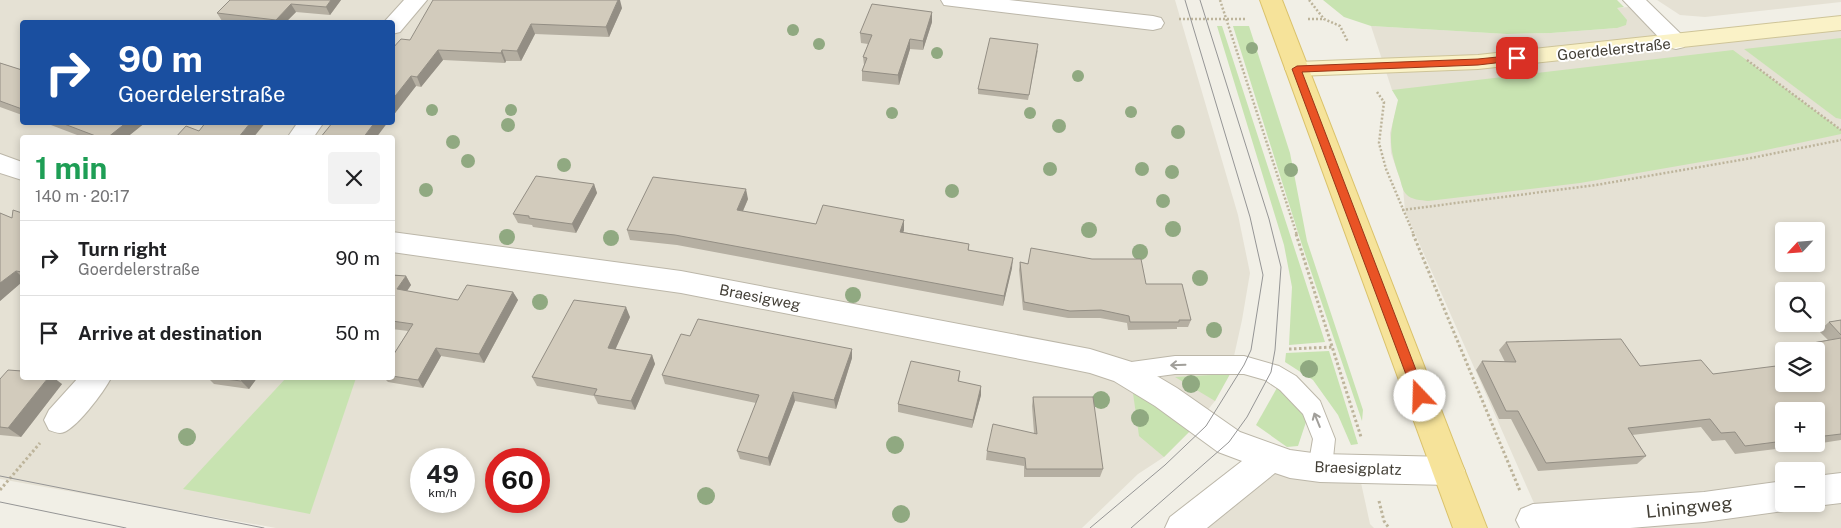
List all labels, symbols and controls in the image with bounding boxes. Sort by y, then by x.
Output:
street label: Goerdelerstraße [1556,35,1672,63]
pin [1496,37,1538,79]
text: 90 m [118,39,203,80]
icon: right [35,40,100,105]
icon: arrive [1503,44,1531,72]
text: Goerdelerstraße [118,81,285,107]
text: 1 min [35,150,107,186]
button: close [328,152,380,204]
text: 140 m · 20:17 [35,187,130,206]
north arrow [1775,222,1825,272]
map controls [1775,222,1825,512]
text: Turn right [78,238,167,260]
icon: right [35,244,63,272]
text: 90 m [336,247,380,269]
text: Goerdelerstraße [78,260,200,279]
street label: Braesigweg [718,281,802,313]
button: search [1775,282,1825,332]
icon: arrive [35,319,63,347]
text: Arrive at destination [78,322,262,344]
text: 50 m [335,322,380,344]
button: layers [1775,342,1825,392]
one-way arrow [1170,361,1186,370]
position arrow [1393,369,1445,421]
button: + [1775,402,1825,452]
one-way arrow [1311,413,1320,428]
speed limit sign: 60 [485,448,550,513]
street label: Braesigplatz [1314,458,1402,478]
text: 49 [426,459,459,489]
button: − [1775,462,1825,512]
text: km/h [428,486,457,500]
street label: Liningweg [1645,492,1733,522]

